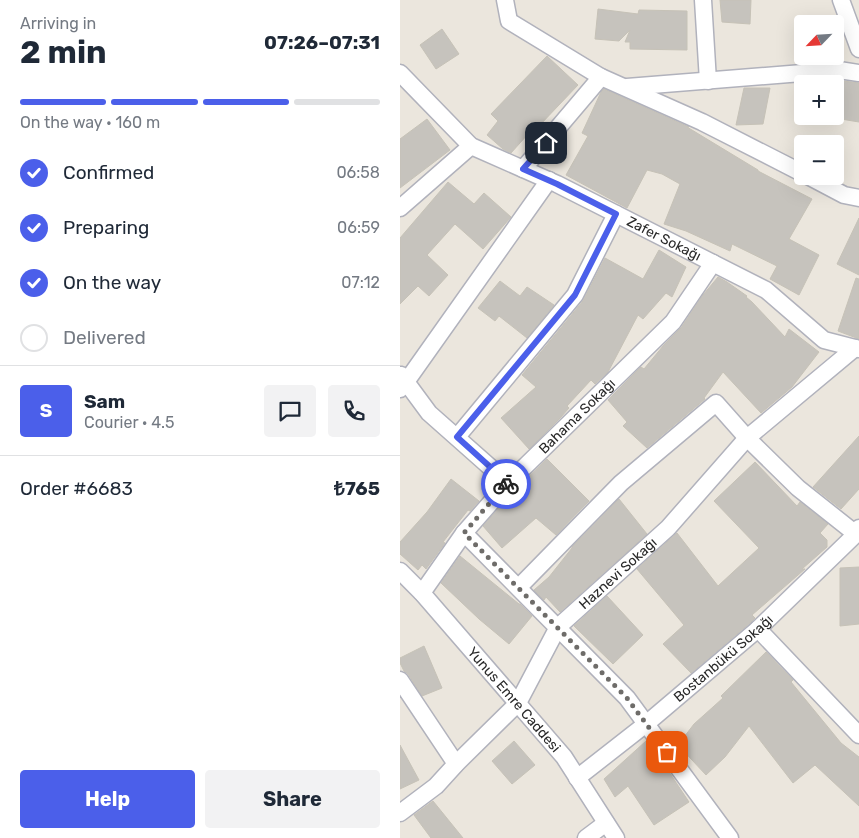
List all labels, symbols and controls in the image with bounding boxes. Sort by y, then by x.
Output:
text: Arriving in [20,14,96,33]
north arrow [794,15,844,65]
map controls [794,15,844,185]
text: 07:26–07:31 [264,31,380,54]
text: 2 min [20,33,107,71]
button: + [794,75,844,125]
text: On the way · 160 m [20,113,160,132]
pin [525,122,567,164]
icon: home [532,129,560,157]
button: − [794,135,844,185]
icon: check [20,159,48,187]
text: Confirmed [63,161,154,184]
text: 06:58 [336,163,380,182]
street label: Zafer Sokağı [624,213,704,265]
icon: check [20,214,48,242]
text: Preparing [63,216,149,239]
text: 06:59 [337,218,380,237]
icon: check [20,269,48,297]
text: On the way [63,271,161,294]
text: 07:12 [341,273,380,292]
text: Delivered [63,326,146,349]
street label: Bahama Sokağı [535,375,619,457]
button: chat [264,385,316,437]
button: phone [328,385,380,437]
text: Sam [84,390,125,413]
text: S [40,399,52,422]
text: Courier · 4.5 [84,413,174,432]
courier [481,459,531,509]
icon: bike [492,470,520,498]
text: Order #6683 [20,477,133,500]
text: ₺765 [334,477,380,500]
street label: Haznevi Sokağı [576,534,661,613]
street label: Bostanbükü Sokağı [670,611,777,706]
street label: Yunus Emre Caddesi [464,644,564,756]
pin [646,731,688,773]
icon: bag [653,738,681,766]
button: Help [20,770,195,828]
button: Share [205,770,380,828]

